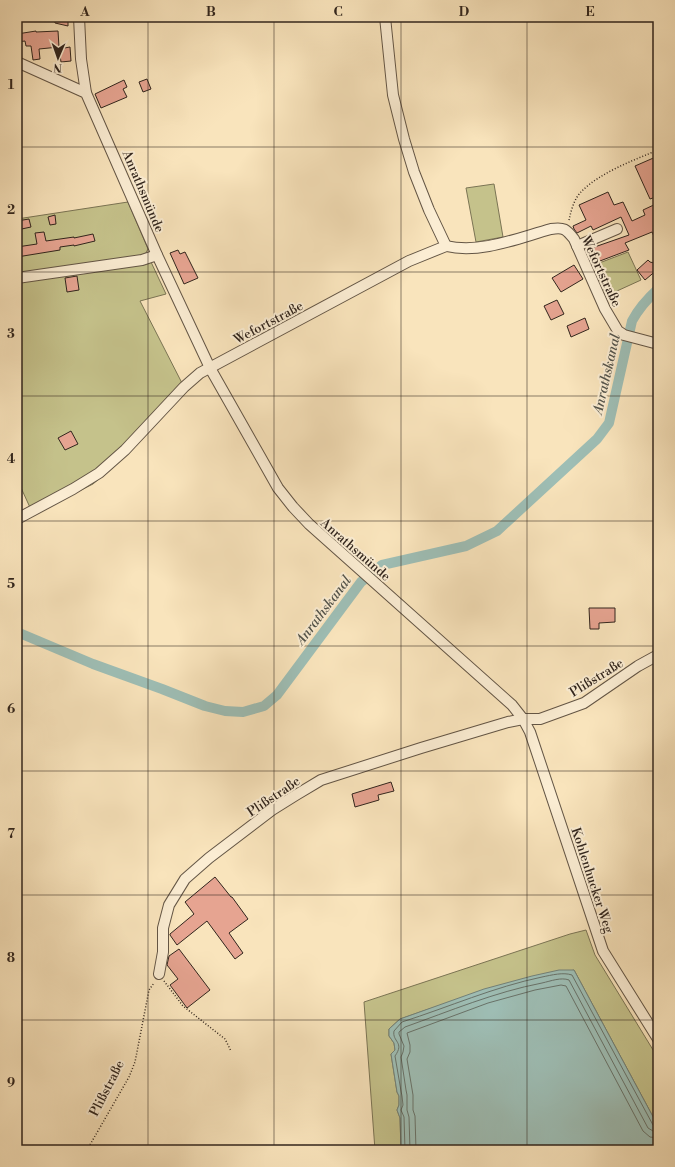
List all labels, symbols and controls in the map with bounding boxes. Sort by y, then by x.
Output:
text: A [79,4,90,20]
text: B [206,4,216,20]
text: C [333,4,343,20]
text: D [459,4,469,20]
text: E [585,4,595,20]
north arrow [38,38,78,78]
text: N [53,60,62,74]
text: 1 [8,77,15,93]
street label: Anrathsmünde [118,147,168,235]
text: 2 [7,202,15,218]
street label: Wefortstraße [577,233,625,310]
street label: Wefortstraße [230,298,306,348]
text: 3 [7,326,15,342]
water label: Anrathskanal [589,332,625,418]
text: 4 [7,451,16,467]
street label: Anrathsmünde [316,514,394,585]
water label: Anrathskanal [291,572,356,650]
text: 5 [7,576,15,592]
street label: Plißstraße [567,655,627,701]
text: 6 [7,701,15,717]
street label: Plißstraße [244,773,304,820]
street label: Kohlenhucker Weg [567,825,617,935]
text: 7 [7,826,15,842]
text: 8 [7,950,15,966]
street label: Plißstraße [86,1057,128,1119]
text: 9 [7,1075,15,1091]

